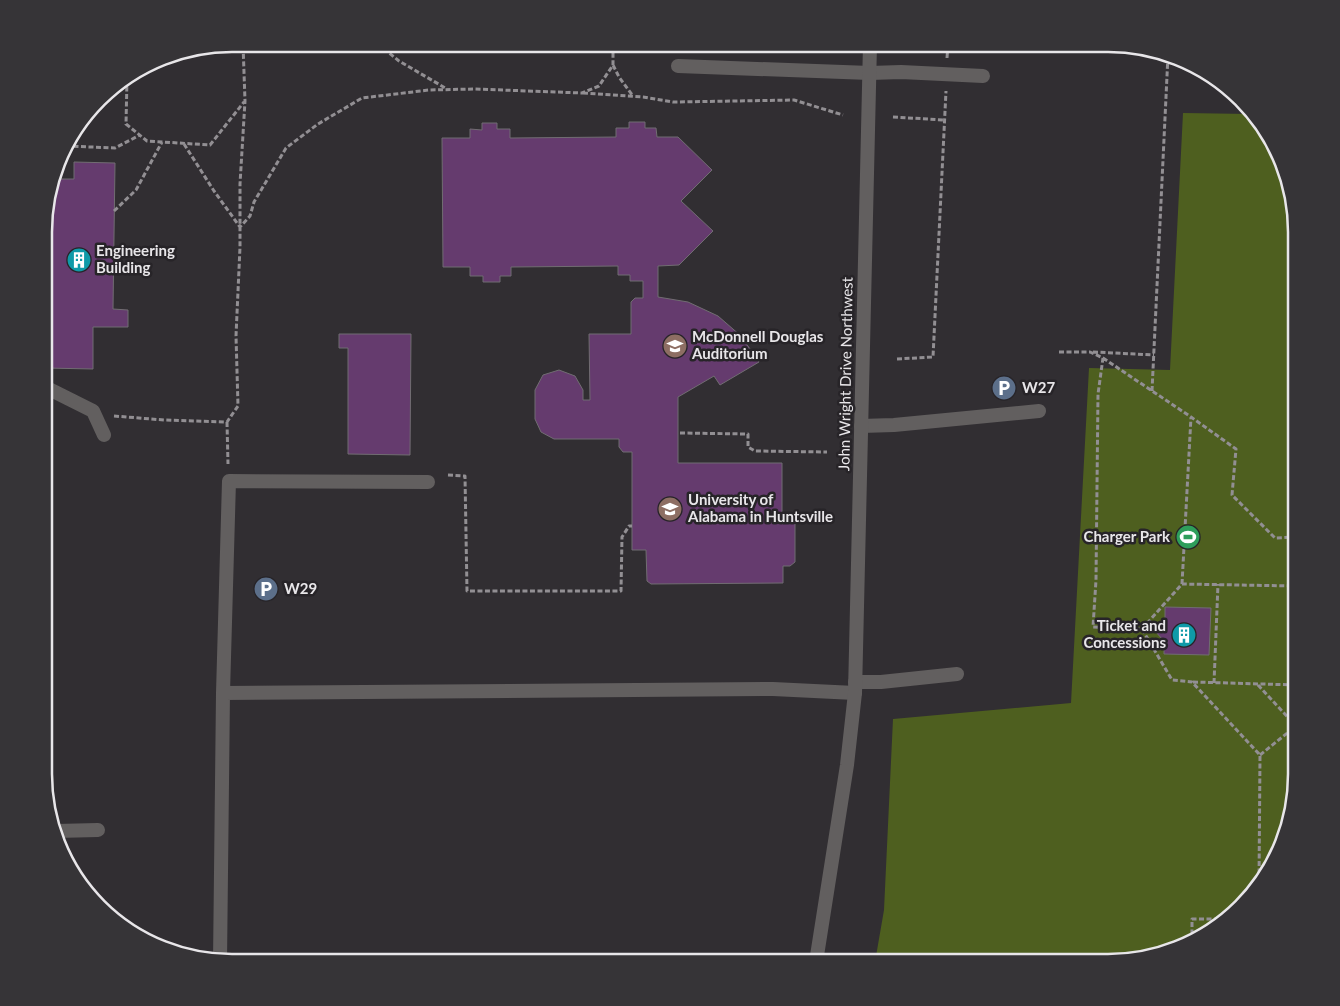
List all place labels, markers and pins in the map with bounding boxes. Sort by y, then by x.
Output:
place label: Engineering Building [96,241,175,276]
building icon: Engineering Building [66,247,92,273]
place label: McDonnell Douglas Auditorium [691,327,824,362]
school or university icon: McDonnell Douglas Auditorium [662,333,688,359]
parking icon: W27 [991,375,1017,401]
place label: W27 [1022,378,1055,396]
place label: University of Alabama in Huntsville [687,490,833,525]
school or university icon: University of Alabama in Huntsville [657,496,683,522]
sports icon: Charger Park [1175,524,1201,550]
place label: Charger Park [1083,527,1171,545]
parking icon: W29 [253,576,279,602]
place label: W29 [284,579,317,597]
place label: Ticket and Concessions [1083,616,1166,651]
building icon: Ticket and Concessions [1171,622,1197,648]

